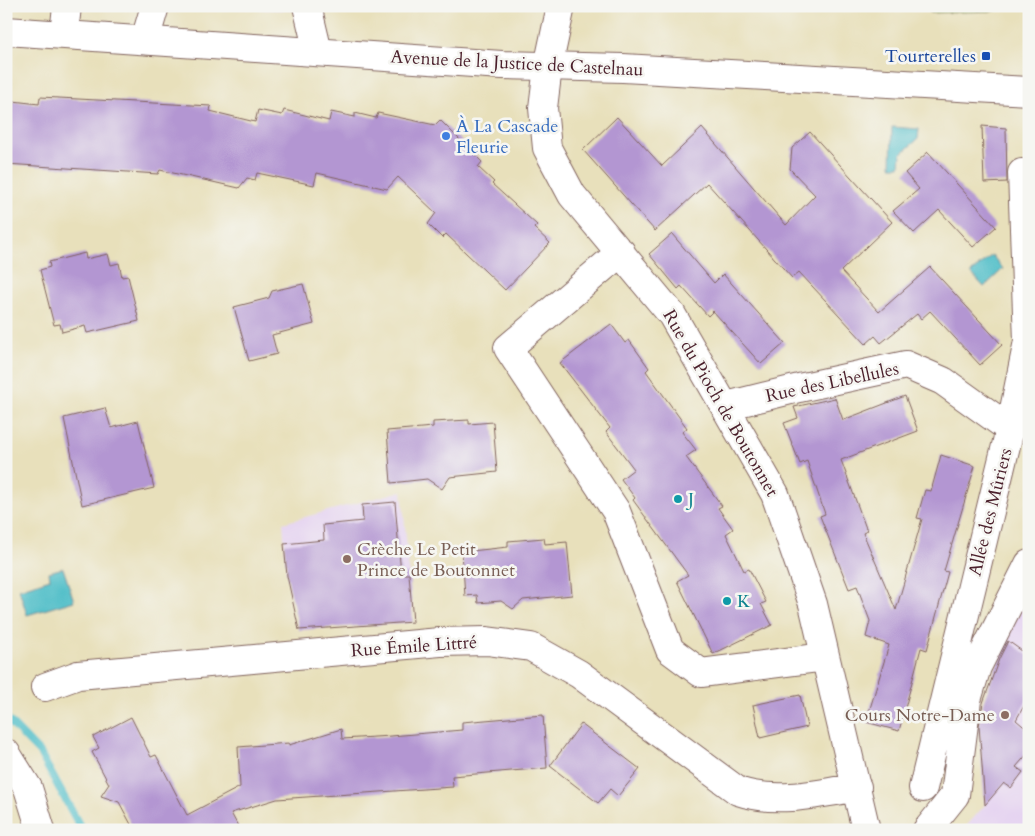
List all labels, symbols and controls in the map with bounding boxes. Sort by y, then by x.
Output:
street label: Avenue de la Justice de Castelnau [390,44,644,83]
place label: Tourterelles [885,44,976,69]
marker: Tourterelles [980,50,992,62]
place label: À La Cascade Fleurie [456,114,558,160]
marker: À La Cascade Fleurie [440,130,452,142]
street label: Rue du Pioch de Boutonnet [657,305,785,502]
street label: Rue des Libellules [763,356,901,409]
street label: Allée des Mûriers [963,446,1018,579]
place label: J [685,487,694,512]
marker: J [672,493,684,505]
place label: Crèche Le Petit Prince de Boutonnet [357,537,515,583]
marker: Crèche Le Petit Prince de Boutonnet [341,553,353,565]
place label: K [737,589,751,614]
marker: K [721,595,733,607]
street label: Rue Émile Littré [350,630,478,663]
place label: Cours Notre-Dame [845,703,995,728]
marker: Cours Notre-Dame [999,709,1011,721]

